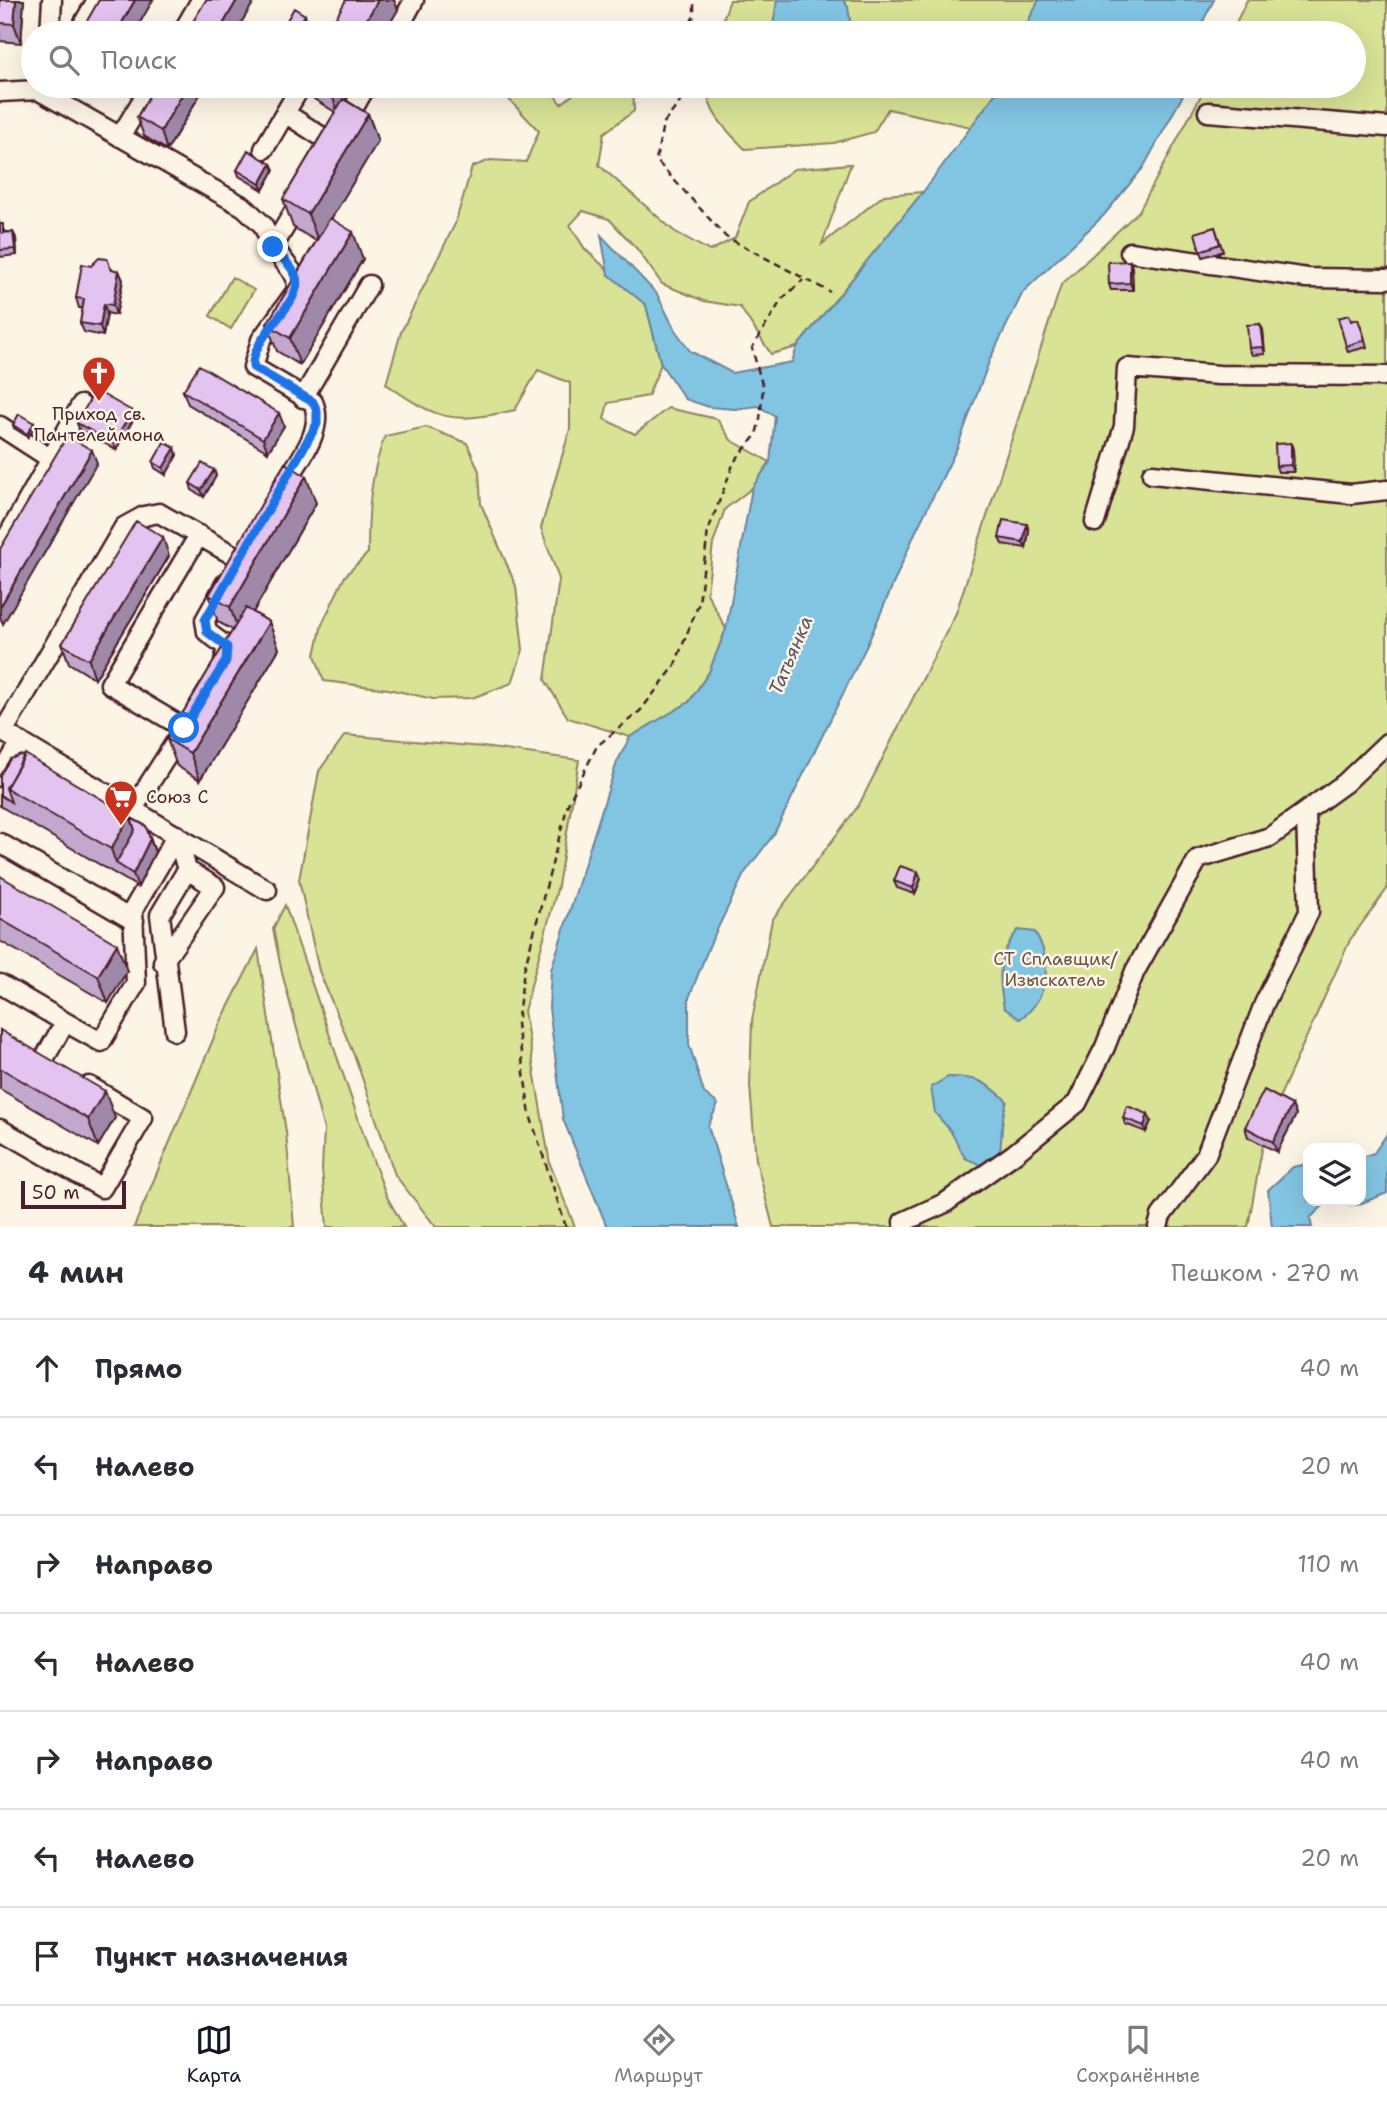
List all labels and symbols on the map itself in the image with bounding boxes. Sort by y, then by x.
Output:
route end [257,231,288,262]
church icon: Приход св. Пантелеймона [80,354,118,403]
place label: Приход св. Пантелеймона [34,402,164,447]
water label: Татьянка [763,612,818,698]
route start [168,712,199,743]
supermarket icon: Союз С [102,778,140,827]
place label: Союз С [146,785,209,809]
park label: СТ Сплавщик/ Изыскатель [993,947,1118,992]
scale bar [21,1178,126,1210]

